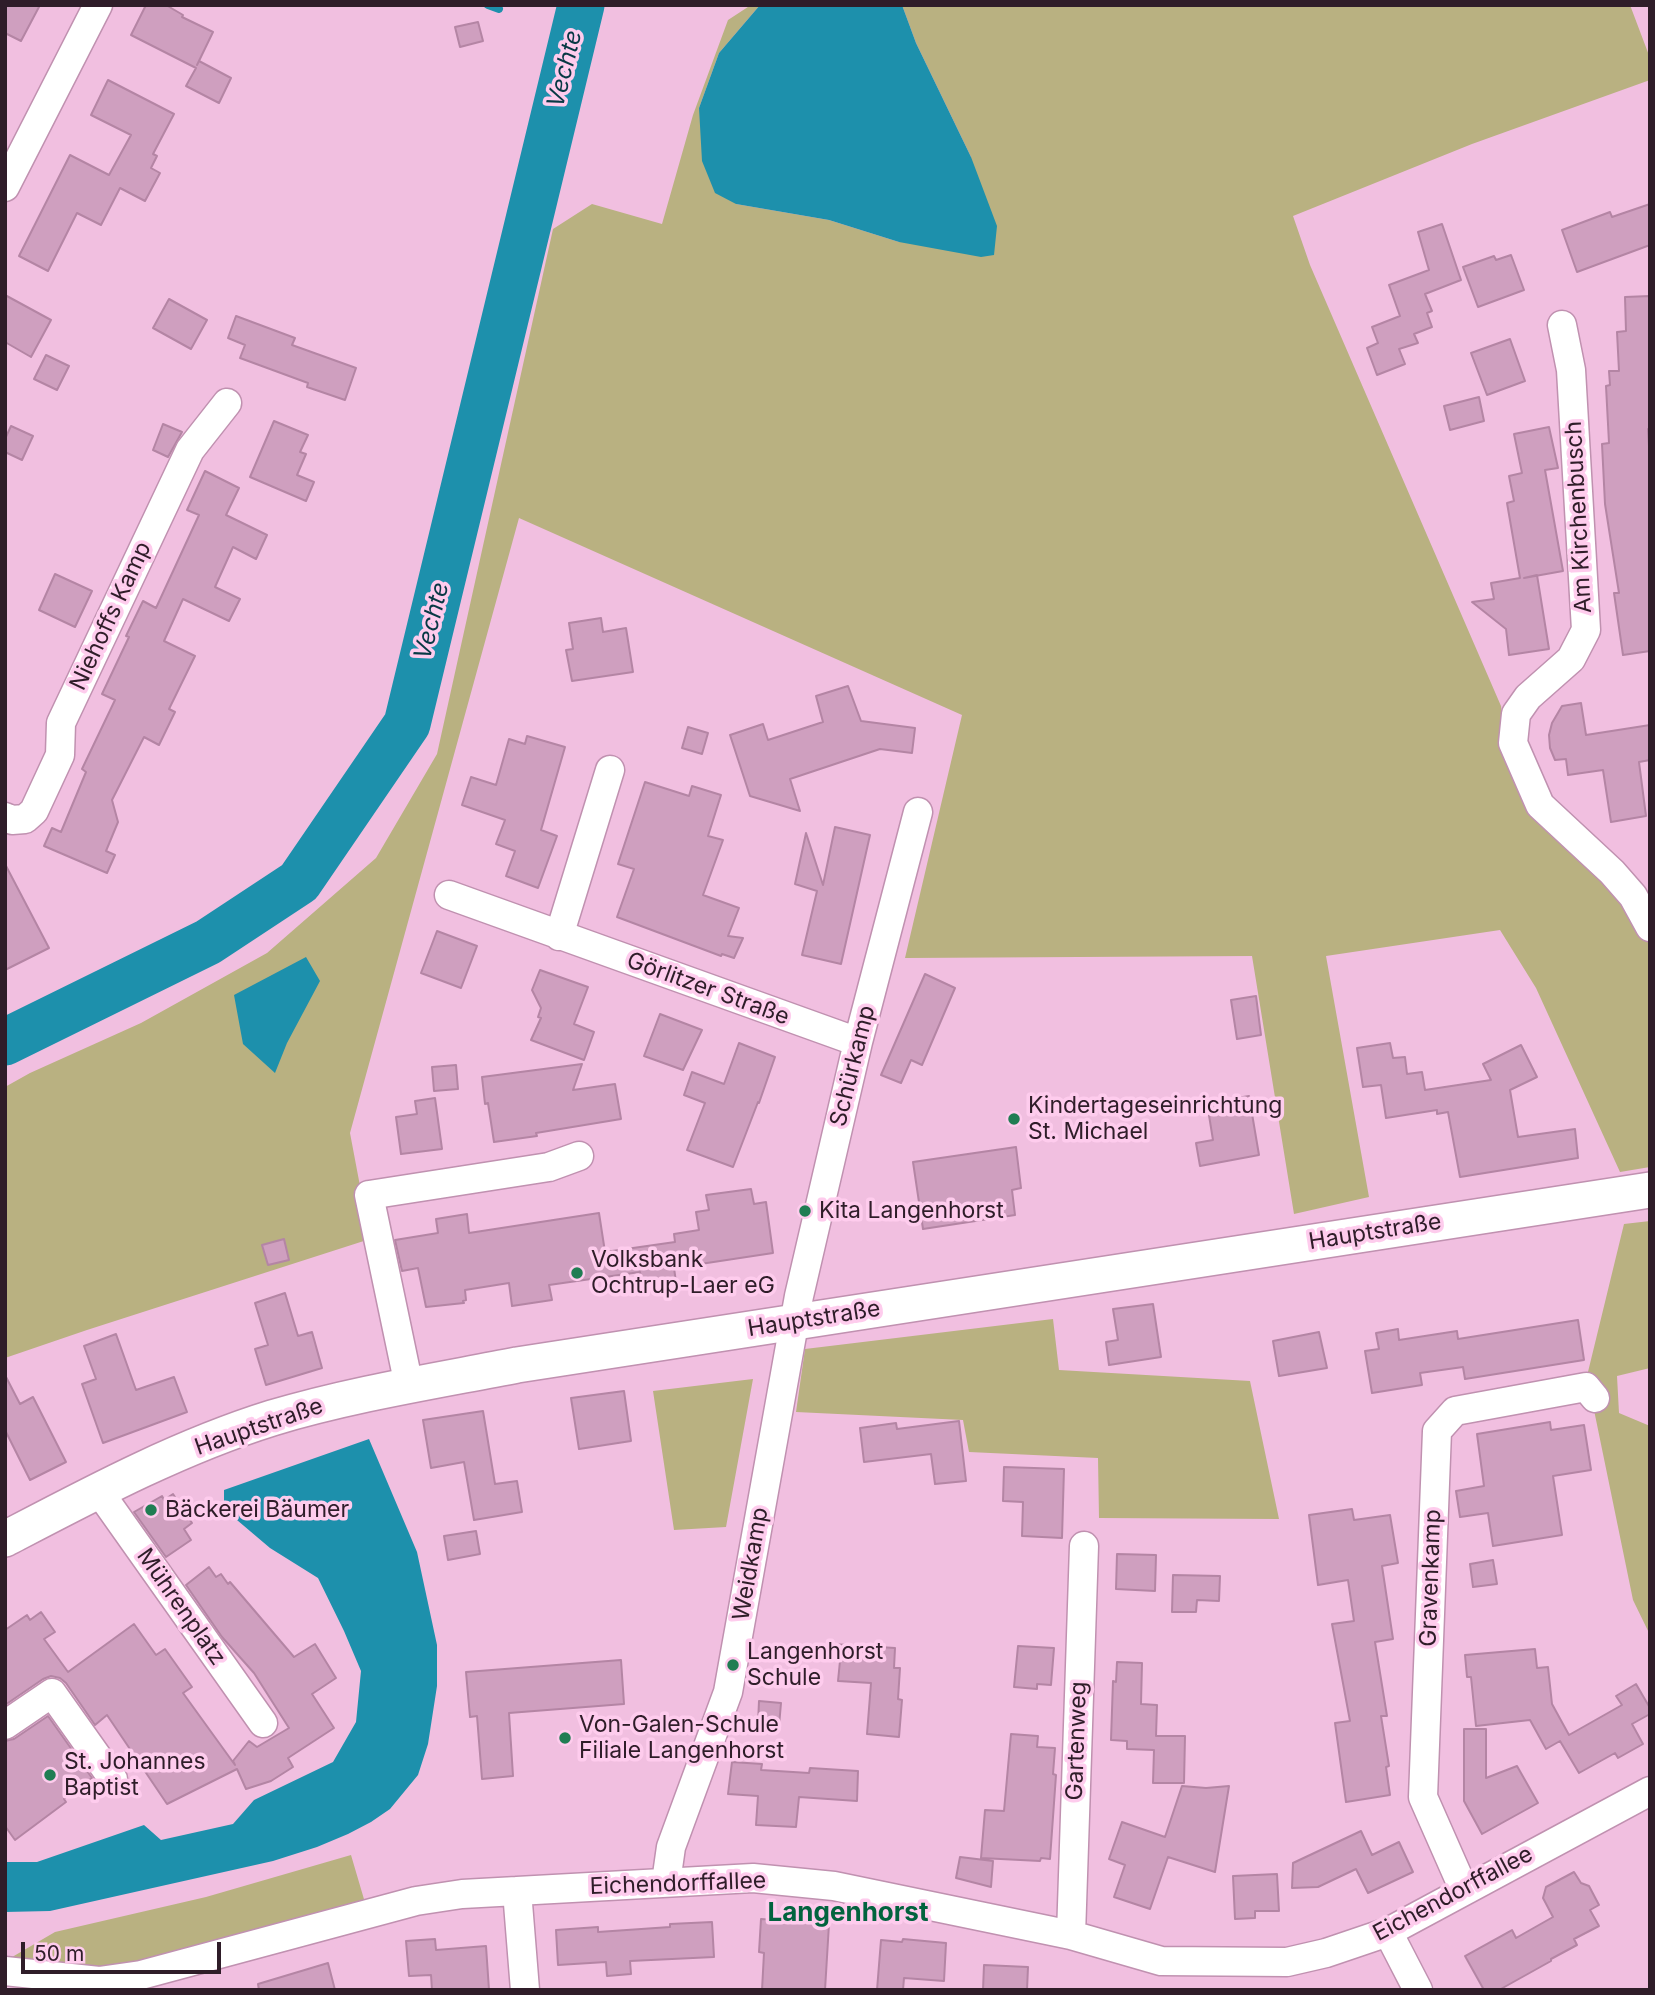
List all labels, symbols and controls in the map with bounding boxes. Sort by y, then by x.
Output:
water label: Vechte [542,27,588,111]
street label: Am Kirchenbusch [1560,420,1598,614]
street label: Niehoffs Kamp [65,537,157,695]
water label: Vechte [409,579,455,663]
street label: Görlitzer Straße [623,947,793,1031]
street label: Schürkamp [825,1003,881,1129]
place label: Kindertageseinrichtung St. Michael [1028,1092,1282,1146]
marker: Kindertageseinrichtung St. Michael [1006,1111,1022,1127]
place label: Kita Langenhorst [819,1197,1004,1225]
marker: Kita Langenhorst [797,1203,813,1219]
street label: Hauptstraße [1307,1208,1443,1256]
place label: Volksbank Ochtrup-Laer eG [591,1246,775,1300]
marker: Volksbank Ochtrup-Laer eG [569,1265,585,1281]
street label: Hauptstraße [746,1295,882,1343]
street label: Hauptstraße [191,1392,327,1462]
place label: Bäckerei Bäumer [165,1496,349,1524]
marker: Bäckerei Bäumer [143,1502,159,1518]
street label: Weidkamp [727,1505,775,1623]
street label: Gravenkamp [1415,1509,1447,1647]
street label: Mührenplatz [131,1543,231,1671]
place label: Langenhorst Schule [747,1638,883,1692]
marker: Langenhorst Schule [725,1657,741,1673]
street label: Gartenweg [1061,1681,1093,1801]
place label: Von-Galen-Schule Filiale Langenhorst [579,1711,784,1765]
marker: Von-Galen-Schule Filiale Langenhorst [557,1730,573,1746]
place label: St. Johannes Baptist [64,1748,206,1802]
marker: St. Johannes Baptist [42,1767,58,1783]
street label: Eichendorffallee [1369,1840,1537,1948]
street label: Eichendorffallee [589,1867,767,1901]
district label: Langenhorst [768,1897,928,1929]
scale bar [24,1928,224,1972]
text: 50 m [34,1941,84,1966]

